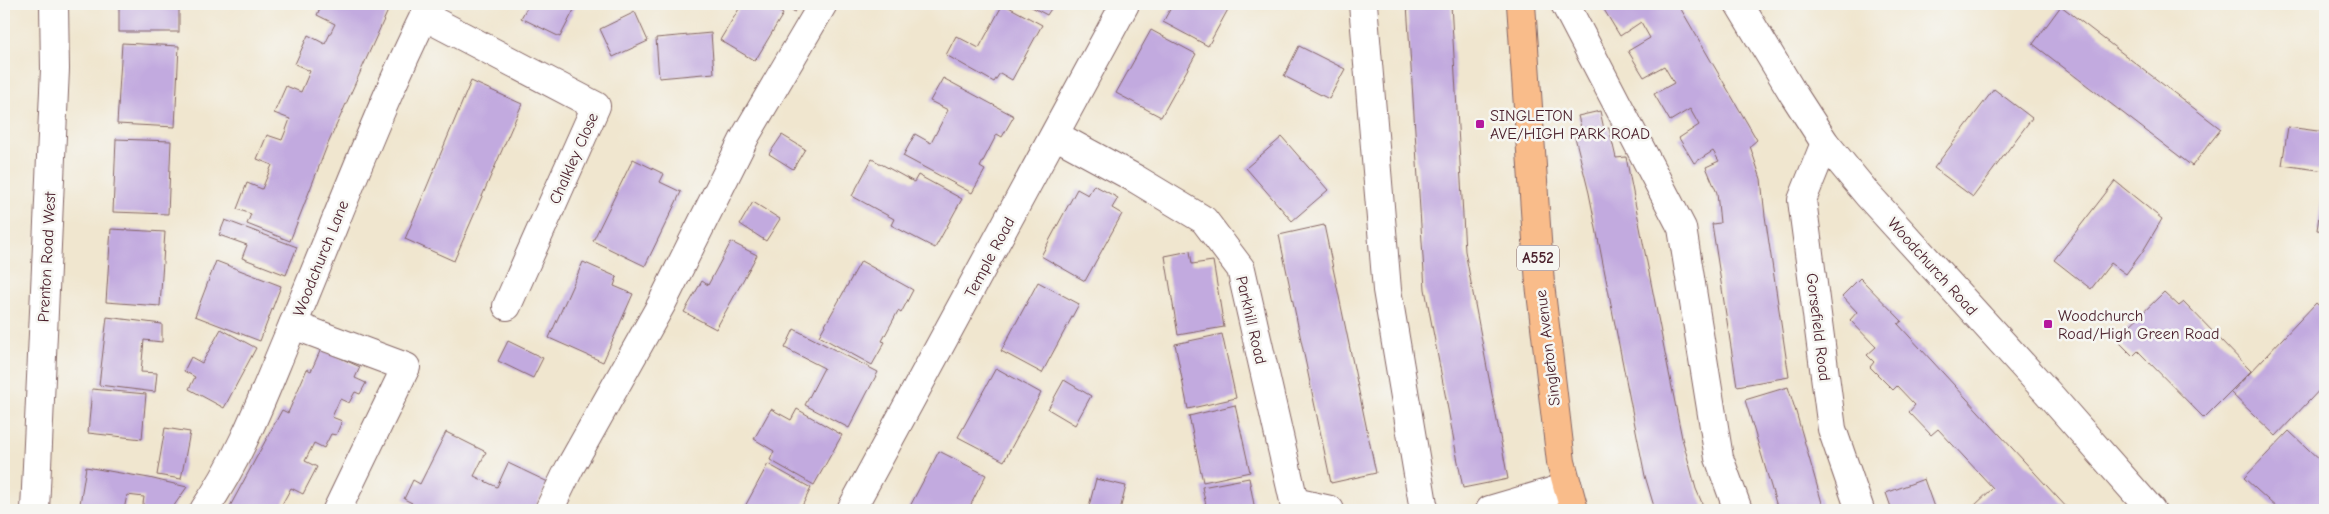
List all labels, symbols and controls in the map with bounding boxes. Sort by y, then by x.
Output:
place label: SINGLETON AVE/HIGH PARK ROAD [1490,107,1650,143]
street label: Chalkley Close [546,110,602,207]
marker: SINGLETON AVE/HIGH PARK ROAD [1474,118,1486,130]
street label: Prenton Road West [35,191,59,323]
street label: Woodchurch Lane [289,198,352,319]
street label: Temple Road [961,214,1019,301]
street label: Woodchurch Road [1884,214,1981,319]
road number: A552 [1517,246,1559,270]
street label: Gorsefield Road [1802,272,1834,382]
street label: Parkhill Road [1232,274,1270,366]
street label: Singleton Avenue [1532,289,1564,407]
place label: Woodchurch Road/High Green Road [2058,307,2219,343]
marker: Woodchurch Road/High Green Road [2042,318,2054,330]

